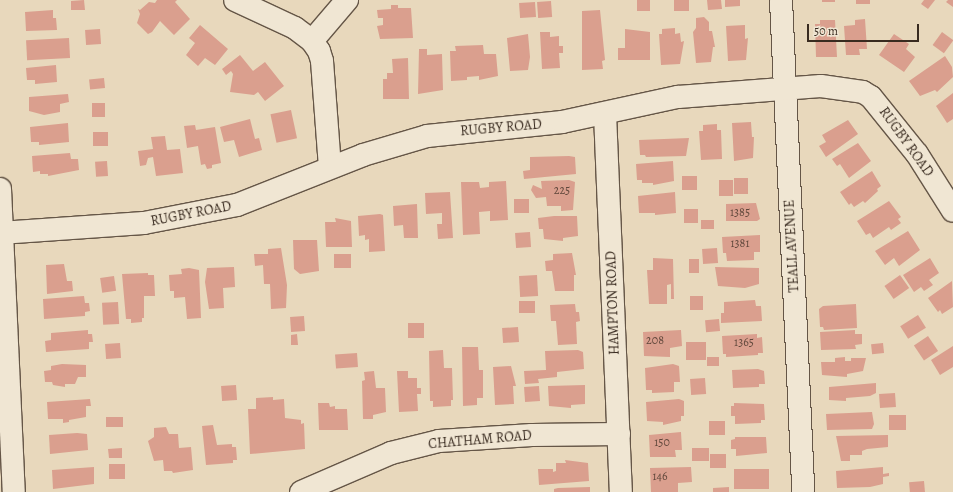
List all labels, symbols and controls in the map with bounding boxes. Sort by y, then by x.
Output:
scale bar [809,16,921,42]
text: 50 m [814,23,838,39]
street label: RUGBY ROAD [875,104,937,180]
street label: RUGBY ROAD [460,116,542,140]
house number: 225 [554,184,570,198]
street label: RUGBY ROAD [149,198,233,230]
street label: TEALL AVENUE [781,199,803,293]
house number: 1385 [730,206,750,220]
house number: 1381 [730,237,750,251]
street label: HAMPTON ROAD [603,251,623,355]
house number: 208 [646,334,664,348]
house number: 1365 [734,336,754,350]
street label: CHATHAM ROAD [428,427,532,453]
house number: 150 [654,436,670,450]
house number: 146 [652,470,668,484]

